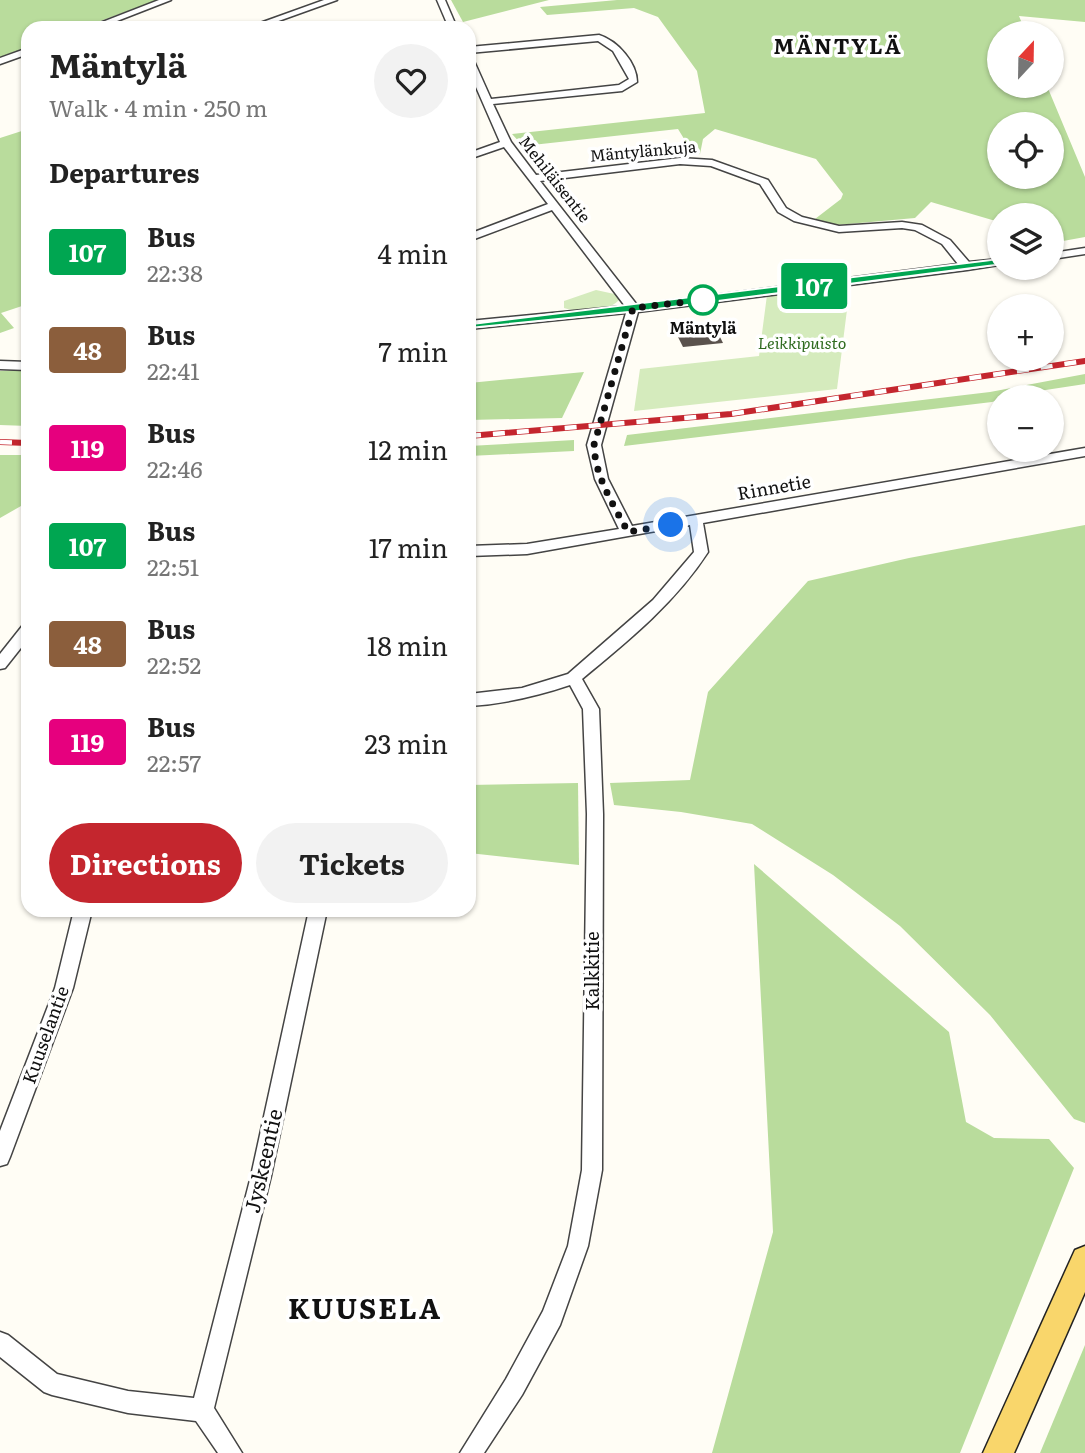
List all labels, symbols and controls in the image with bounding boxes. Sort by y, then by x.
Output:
north arrow [987,21,1064,98]
map controls [987,21,1064,462]
district label: MÄNTYLÄ [773,29,903,60]
text: Mäntylä [49,39,187,88]
button: heart [374,44,448,118]
text: Walk · 4 min · 250 m [49,90,268,124]
button: locate [987,112,1064,189]
street label: Mehiläisentie [514,130,597,227]
street label: Mäntylänkuja [589,133,698,167]
text: Departures [49,152,200,191]
button: layers [987,203,1064,280]
text: Bus [147,216,195,255]
text: 4 min [377,233,448,272]
text: 107 [69,234,106,269]
text: 22:38 [147,255,203,289]
line badge: 107 [774,263,854,309]
text: 107 [795,268,833,303]
marker: Mäntylä [688,285,718,315]
button: + [987,294,1064,371]
text: Bus [147,314,195,353]
place label: Mäntylä [670,315,737,339]
park label: Leikkipuisto [758,330,846,354]
text: 7 min [379,331,448,370]
text: 48 [73,332,102,367]
text: 22:41 [147,353,200,387]
button: − [987,385,1064,462]
text: Bus [147,412,195,451]
text: 12 min [368,429,448,468]
text: 119 [71,430,104,465]
text: 22:46 [147,451,203,485]
street label: Rinnetie [735,467,813,506]
your location [653,507,688,542]
text: Bus [147,510,195,549]
text: 17 min [369,527,448,566]
text: 107 [69,528,106,563]
text: 22:51 [147,549,199,583]
text: Bus [147,608,195,647]
text: 18 min [367,625,448,664]
text: 48 [73,626,102,661]
text: 22:52 [147,647,201,681]
text: Bus [147,706,195,745]
text: 23 min [364,723,448,762]
text: 119 [71,724,104,759]
text: 22:57 [147,745,201,779]
button: Directions [49,823,242,903]
button: Tickets [256,823,448,903]
street label: Kalkkitie [578,931,605,1011]
street label: Kuuselantie [14,982,75,1087]
street label: Jyskeentie [235,1105,289,1216]
district label: KUUSELA [288,1286,442,1328]

